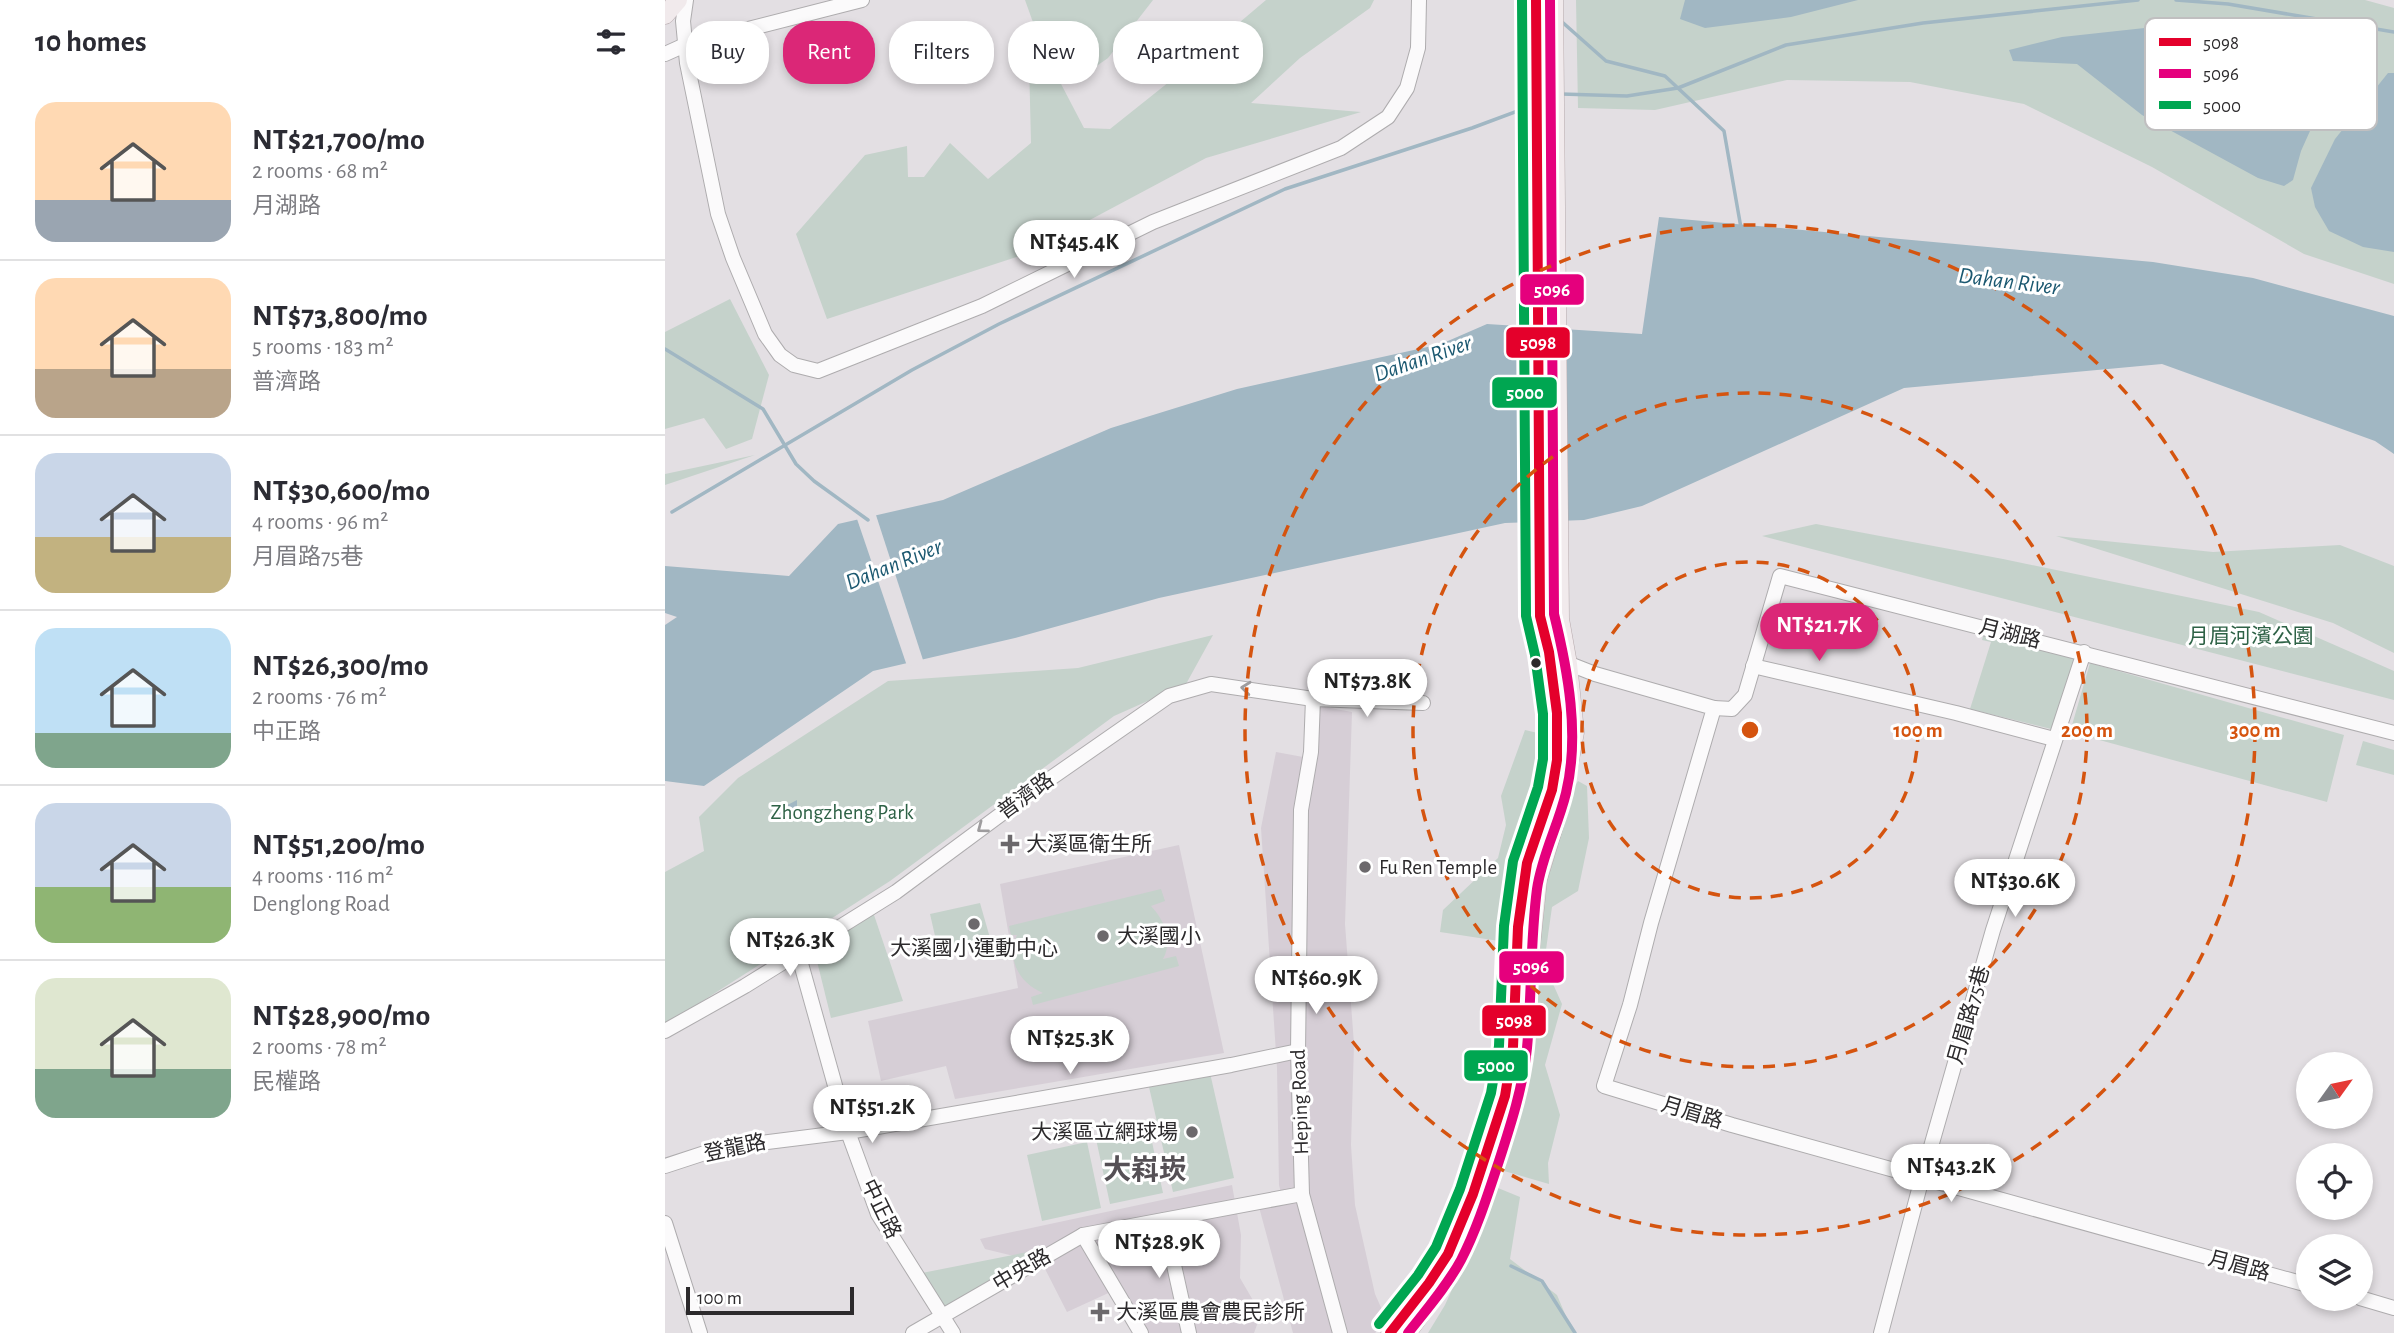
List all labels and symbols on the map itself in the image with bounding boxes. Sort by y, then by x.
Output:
legend [2145,18,2377,130]
text: 5098 [2203,34,2239,53]
text: 5096 [2203,65,2239,84]
text: 5000 [2203,97,2241,116]
pin: NT$45.4K [1002,220,1146,280]
water label: Dahan River [1957,264,2061,300]
line badge: 5096 [1519,273,1585,306]
text: 5096 [1534,281,1570,300]
line badge: 5098 [1505,326,1571,359]
water label: Dahan River [1371,331,1475,386]
text: 5098 [1520,334,1556,353]
line badge: 5000 [1491,376,1558,409]
text: 5000 [1506,384,1544,403]
water label: Dahan River [843,535,946,595]
pin: NT$21.7K [1747,604,1891,663]
street label: 月湖路 [1977,615,2043,652]
park label: 月眉河濱公園 [2188,625,2314,647]
unlabelled marker [1529,656,1543,670]
pin: NT$73.8K [1295,660,1439,719]
one-way arrow [1240,681,1251,696]
centre of rings [1738,718,1762,742]
text: 100 m [1893,720,1943,741]
text: 200 m [2061,720,2113,741]
text: 300 m [2229,720,2281,741]
street label: 普濟路 [994,768,1058,823]
park label: Zhongzheng Park [770,802,914,823]
one-way arrow [977,820,990,832]
place label: 大溪區衛生所 [1026,833,1152,855]
marker: 大溪區衛生所 [1000,834,1020,854]
place label: Fu Ren Temple [1379,857,1497,878]
marker: Fu Ren Temple [1357,859,1373,875]
pin: NT$30.6K [1943,860,2087,919]
marker: 大溪國小運動中心 [966,916,982,932]
pin: NT$26.3K [718,918,862,978]
place label: 大溪國小 [1117,925,1201,947]
marker: 大溪國小 [1095,928,1111,944]
place label: 大溪國小運動中心 [890,937,1058,959]
line badge: 5096 [1498,950,1565,984]
pin: NT$60.9K [1244,956,1388,1016]
text: 5096 [1513,958,1549,977]
street label: 月眉路75巷 [1944,963,1993,1067]
line badge: 5098 [1481,1004,1547,1037]
text: 5098 [1496,1012,1532,1031]
pin: NT$25.3K [998,1016,1142,1076]
street label: Heping Road [1288,1049,1312,1155]
line badge: 5000 [1463,1049,1529,1082]
north arrow [2296,1052,2373,1129]
text: 5000 [1477,1057,1515,1076]
pin: NT$51.2K [800,1086,944,1145]
street label: 月眉路 [1659,1093,1725,1132]
place label: 大溪區立網球場 [1031,1121,1178,1143]
marker: 大溪區立網球場 [1184,1124,1200,1140]
street label: 登龍路 [702,1130,768,1165]
pin: NT$43.2K [1879,1144,2023,1204]
district label: 大嵙崁 [1103,1155,1187,1185]
street label: 中正路 [858,1176,905,1242]
pin: NT$28.9K [1087,1220,1231,1280]
street label: 中央路 [989,1244,1055,1295]
street label: 月眉路 [2206,1247,2272,1284]
scale bar [686,1284,854,1316]
place label: 大溪區農會農民診所 [1116,1301,1305,1323]
marker: 大溪區農會農民診所 [1090,1302,1110,1322]

